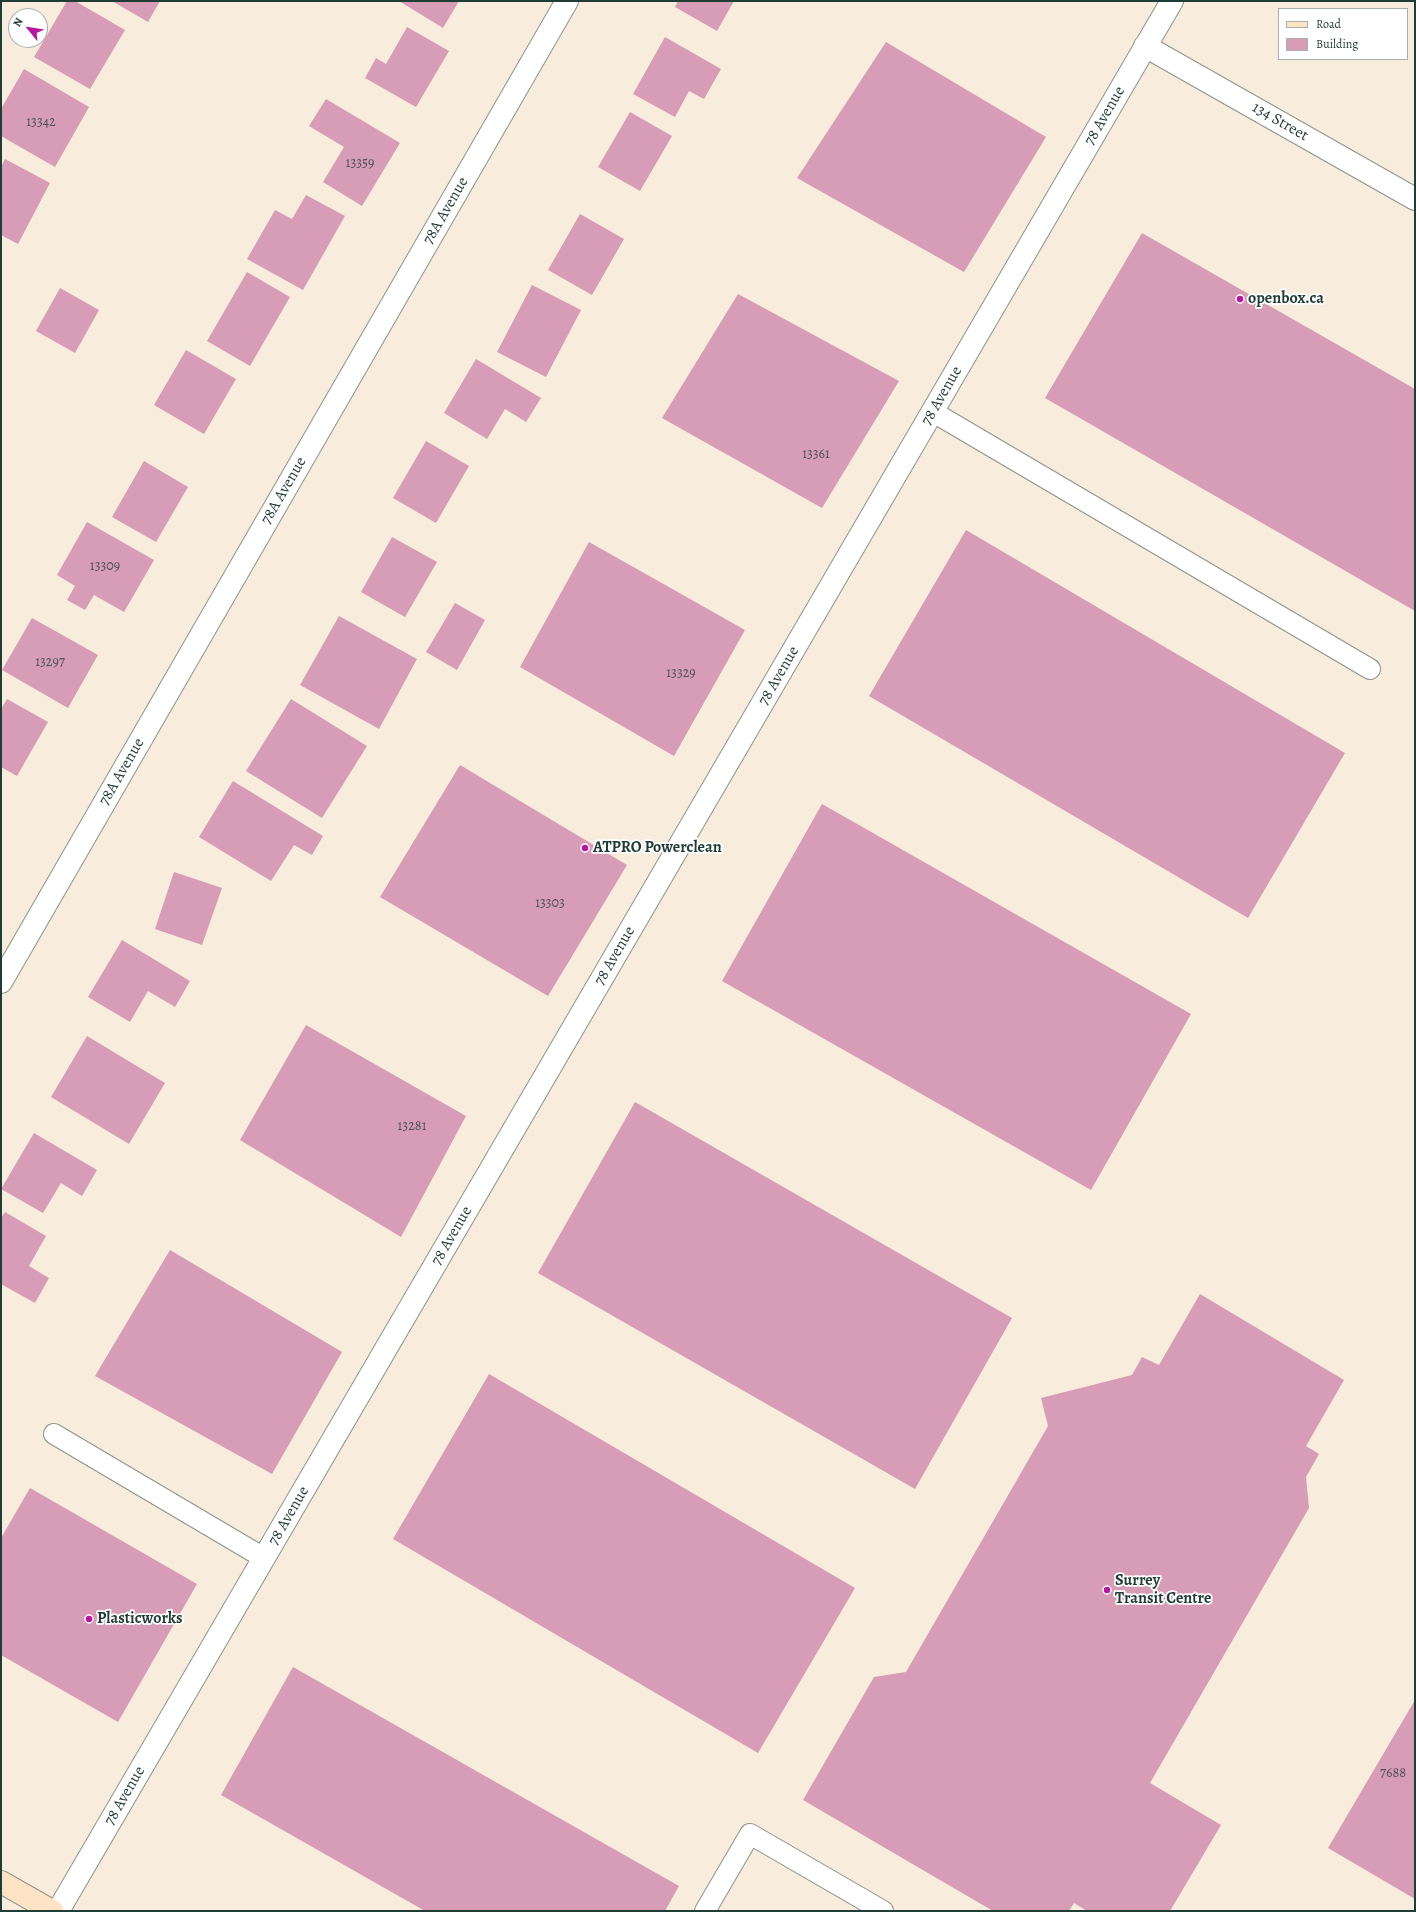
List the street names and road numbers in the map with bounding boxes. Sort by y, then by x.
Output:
street label: 78 Avenue [1080,83,1130,149]
street label: 134 Street [1248,98,1312,146]
street label: 78A Avenue [419,174,473,248]
street label: 78 Avenue [917,363,967,429]
street label: 78A Avenue [257,454,311,528]
street label: 78 Avenue [754,643,804,709]
street label: 78A Avenue [95,735,149,809]
street label: 78 Avenue [590,923,640,989]
street label: 78 Avenue [427,1203,477,1269]
street label: 78 Avenue [264,1483,314,1549]
street label: 78 Avenue [100,1763,150,1829]

